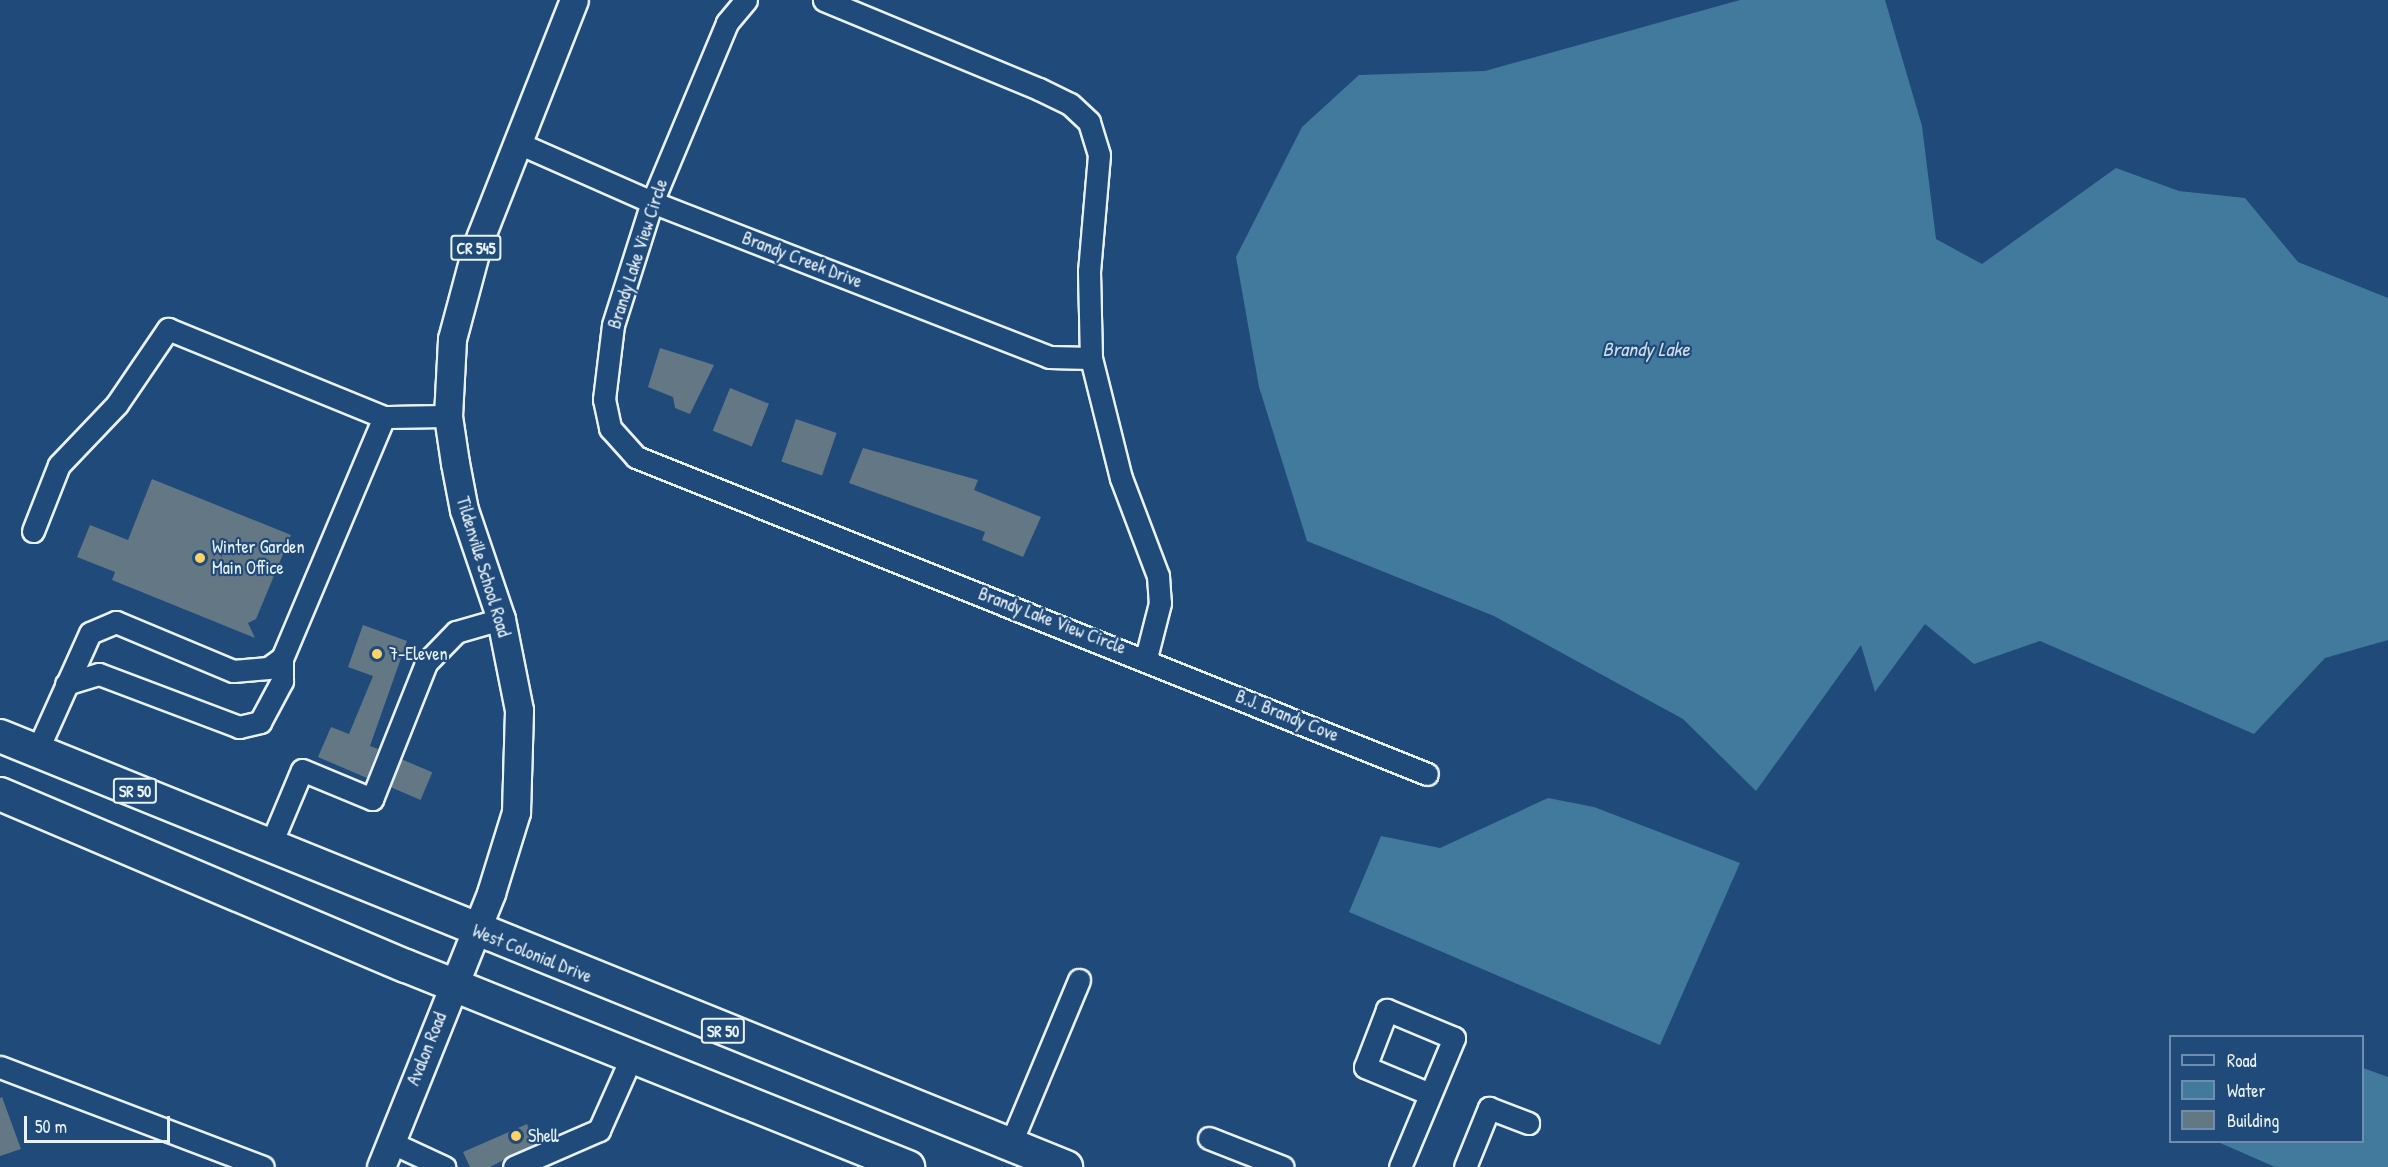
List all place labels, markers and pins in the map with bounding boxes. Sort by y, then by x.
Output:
place label: Winter Garden Main Office [212,537,305,580]
marker: Winter Garden Main Office [193,551,207,565]
place label: 7-Eleven [389,643,448,665]
marker: 7-Eleven [370,647,384,661]
place label: Shell [528,1125,559,1147]
marker: Shell [509,1129,523,1143]

